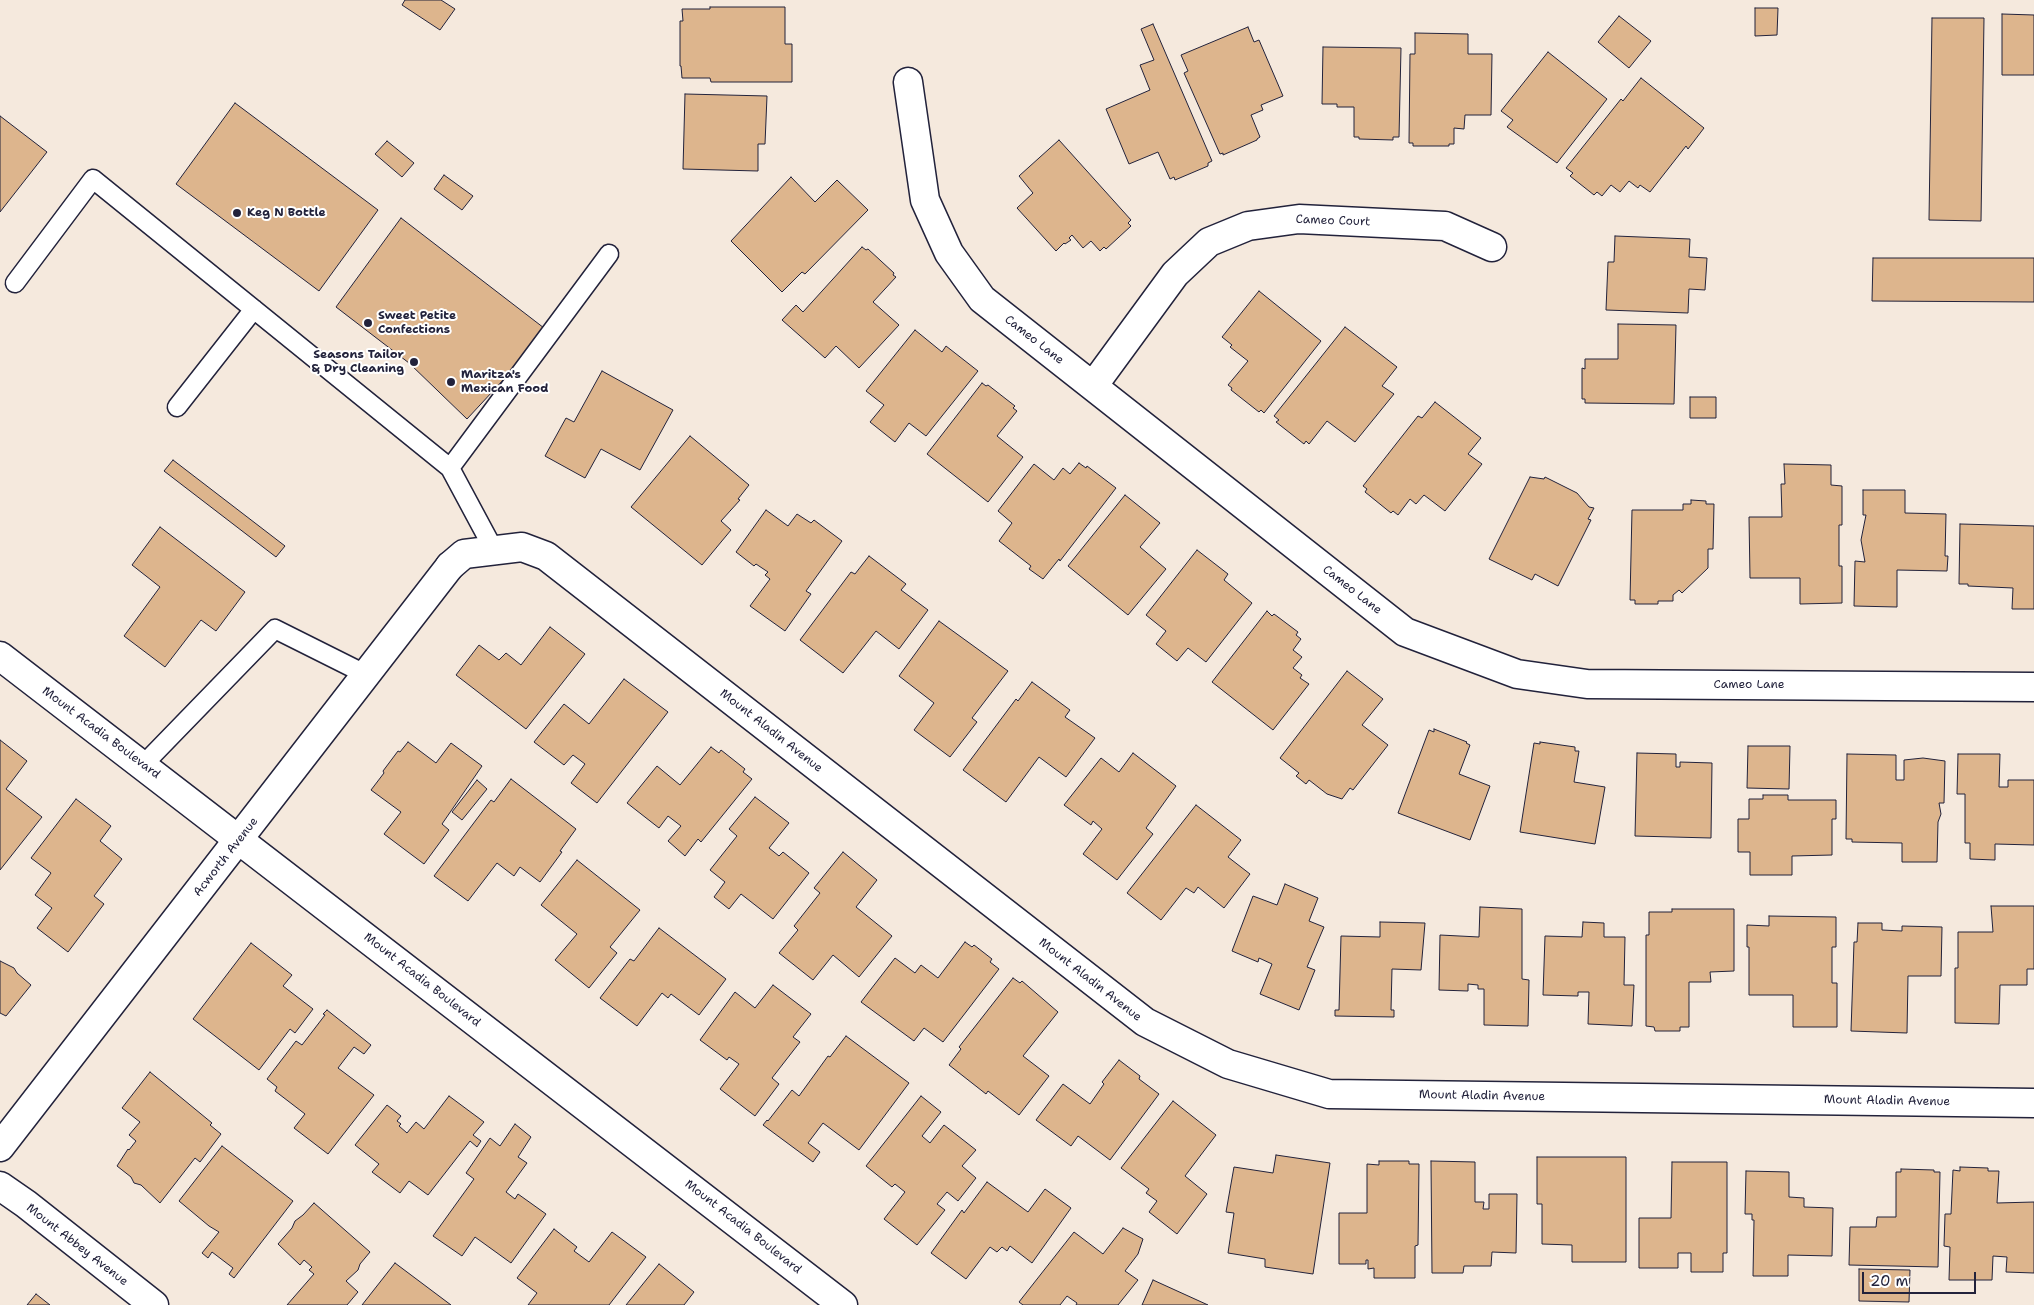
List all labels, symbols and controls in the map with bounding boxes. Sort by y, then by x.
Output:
place label: Keg N Bottle [247,206,326,220]
marker: Keg N Bottle [231,207,243,219]
street label: Cameo Court [1295,213,1371,229]
place label: Sweet Petite Confections [378,309,456,337]
street label: Cameo Lane [1002,312,1066,368]
marker: Sweet Petite Confections [362,317,374,329]
place label: Seasons Tailor & Dry Cleaning [311,348,404,376]
marker: Seasons Tailor & Dry Cleaning [408,356,420,368]
place label: Maritza's Mexican Food [461,368,548,396]
marker: Maritza's Mexican Food [445,376,457,388]
street label: Cameo Lane [1320,562,1384,618]
street label: Cameo Lane [1714,678,1784,692]
street label: Mount Acadia Boulevard [39,684,163,782]
street label: Mount Aladin Avenue [717,686,825,776]
street label: Acworth Avenue [191,815,261,899]
street label: Mount Acadia Boulevard [361,930,483,1030]
street label: Mount Aladin Avenue [1036,935,1144,1025]
street label: Mount Aladin Avenue [1419,1088,1545,1104]
street label: Mount Aladin Avenue [1824,1093,1950,1109]
street label: Mount Acadia Boulevard [682,1177,804,1277]
street label: Mount Abbey Avenue [23,1201,131,1289]
scale bar [1864,1262,1978,1294]
text: 20 m [1870,1271,1909,1291]

